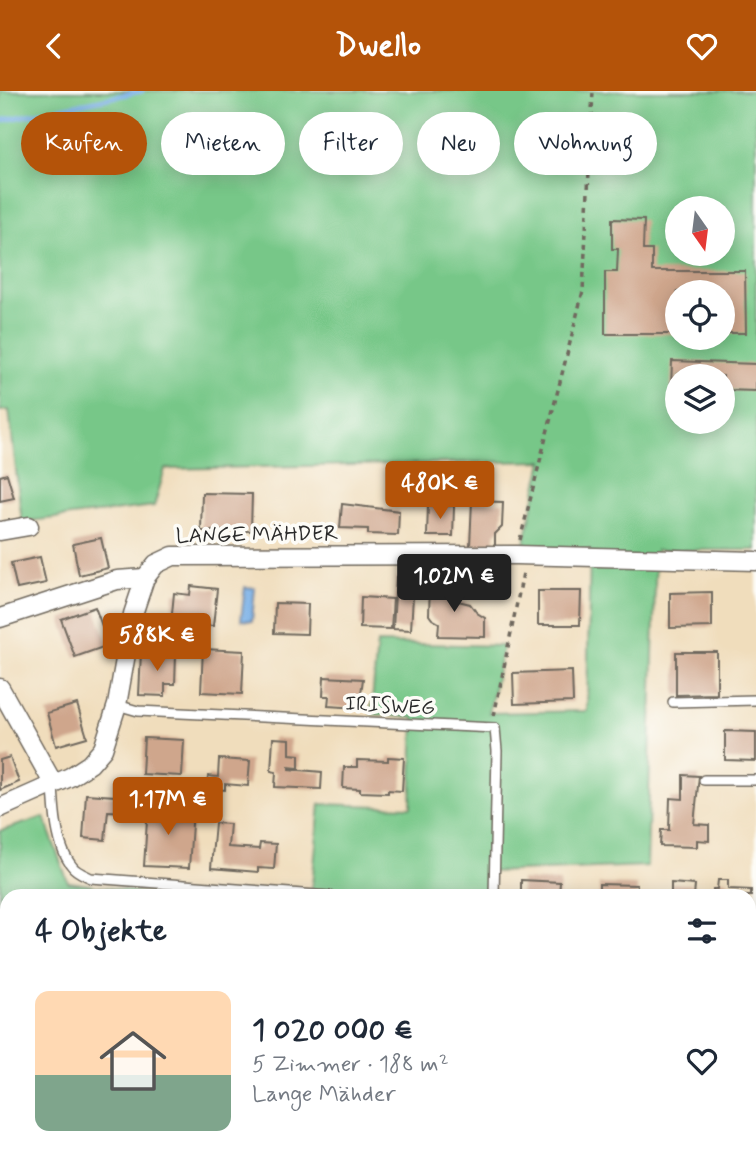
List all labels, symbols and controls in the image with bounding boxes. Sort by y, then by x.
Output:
text: Dwello [335,25,421,67]
icon: back [35,27,73,65]
icon: heart [683,27,721,65]
chip: Kaufen [21,112,147,175]
chip: Mieten [161,112,285,175]
chip: Filter [299,112,403,175]
chip: Neu [417,112,500,175]
chip: Wohnung [514,112,657,175]
north arrow [665,196,735,266]
map controls [665,196,735,434]
button: locate [665,280,735,350]
button: layers [665,364,735,434]
pin: 480K € [383,461,497,521]
text: 480K € [401,469,479,499]
street label: LANGE MÄHDER [176,520,339,550]
pin: 1.02M € [389,554,519,614]
text: 1.02M € [413,562,495,592]
pin: 588K € [100,613,214,673]
text: 588K € [119,621,195,651]
street label: IRISWEG [344,690,436,722]
pin: 1.17M € [103,777,233,837]
text: 1.17M € [129,785,207,815]
text: 4 Objekte [35,912,167,951]
icon: filters [683,912,721,950]
text: 1 020 000 € [252,1011,413,1050]
icon: home [91,1019,175,1103]
icon: heart [683,1042,721,1080]
text: 5 Zimmer · 188 m² [252,1050,449,1080]
text: Lange Mähder [252,1080,396,1110]

